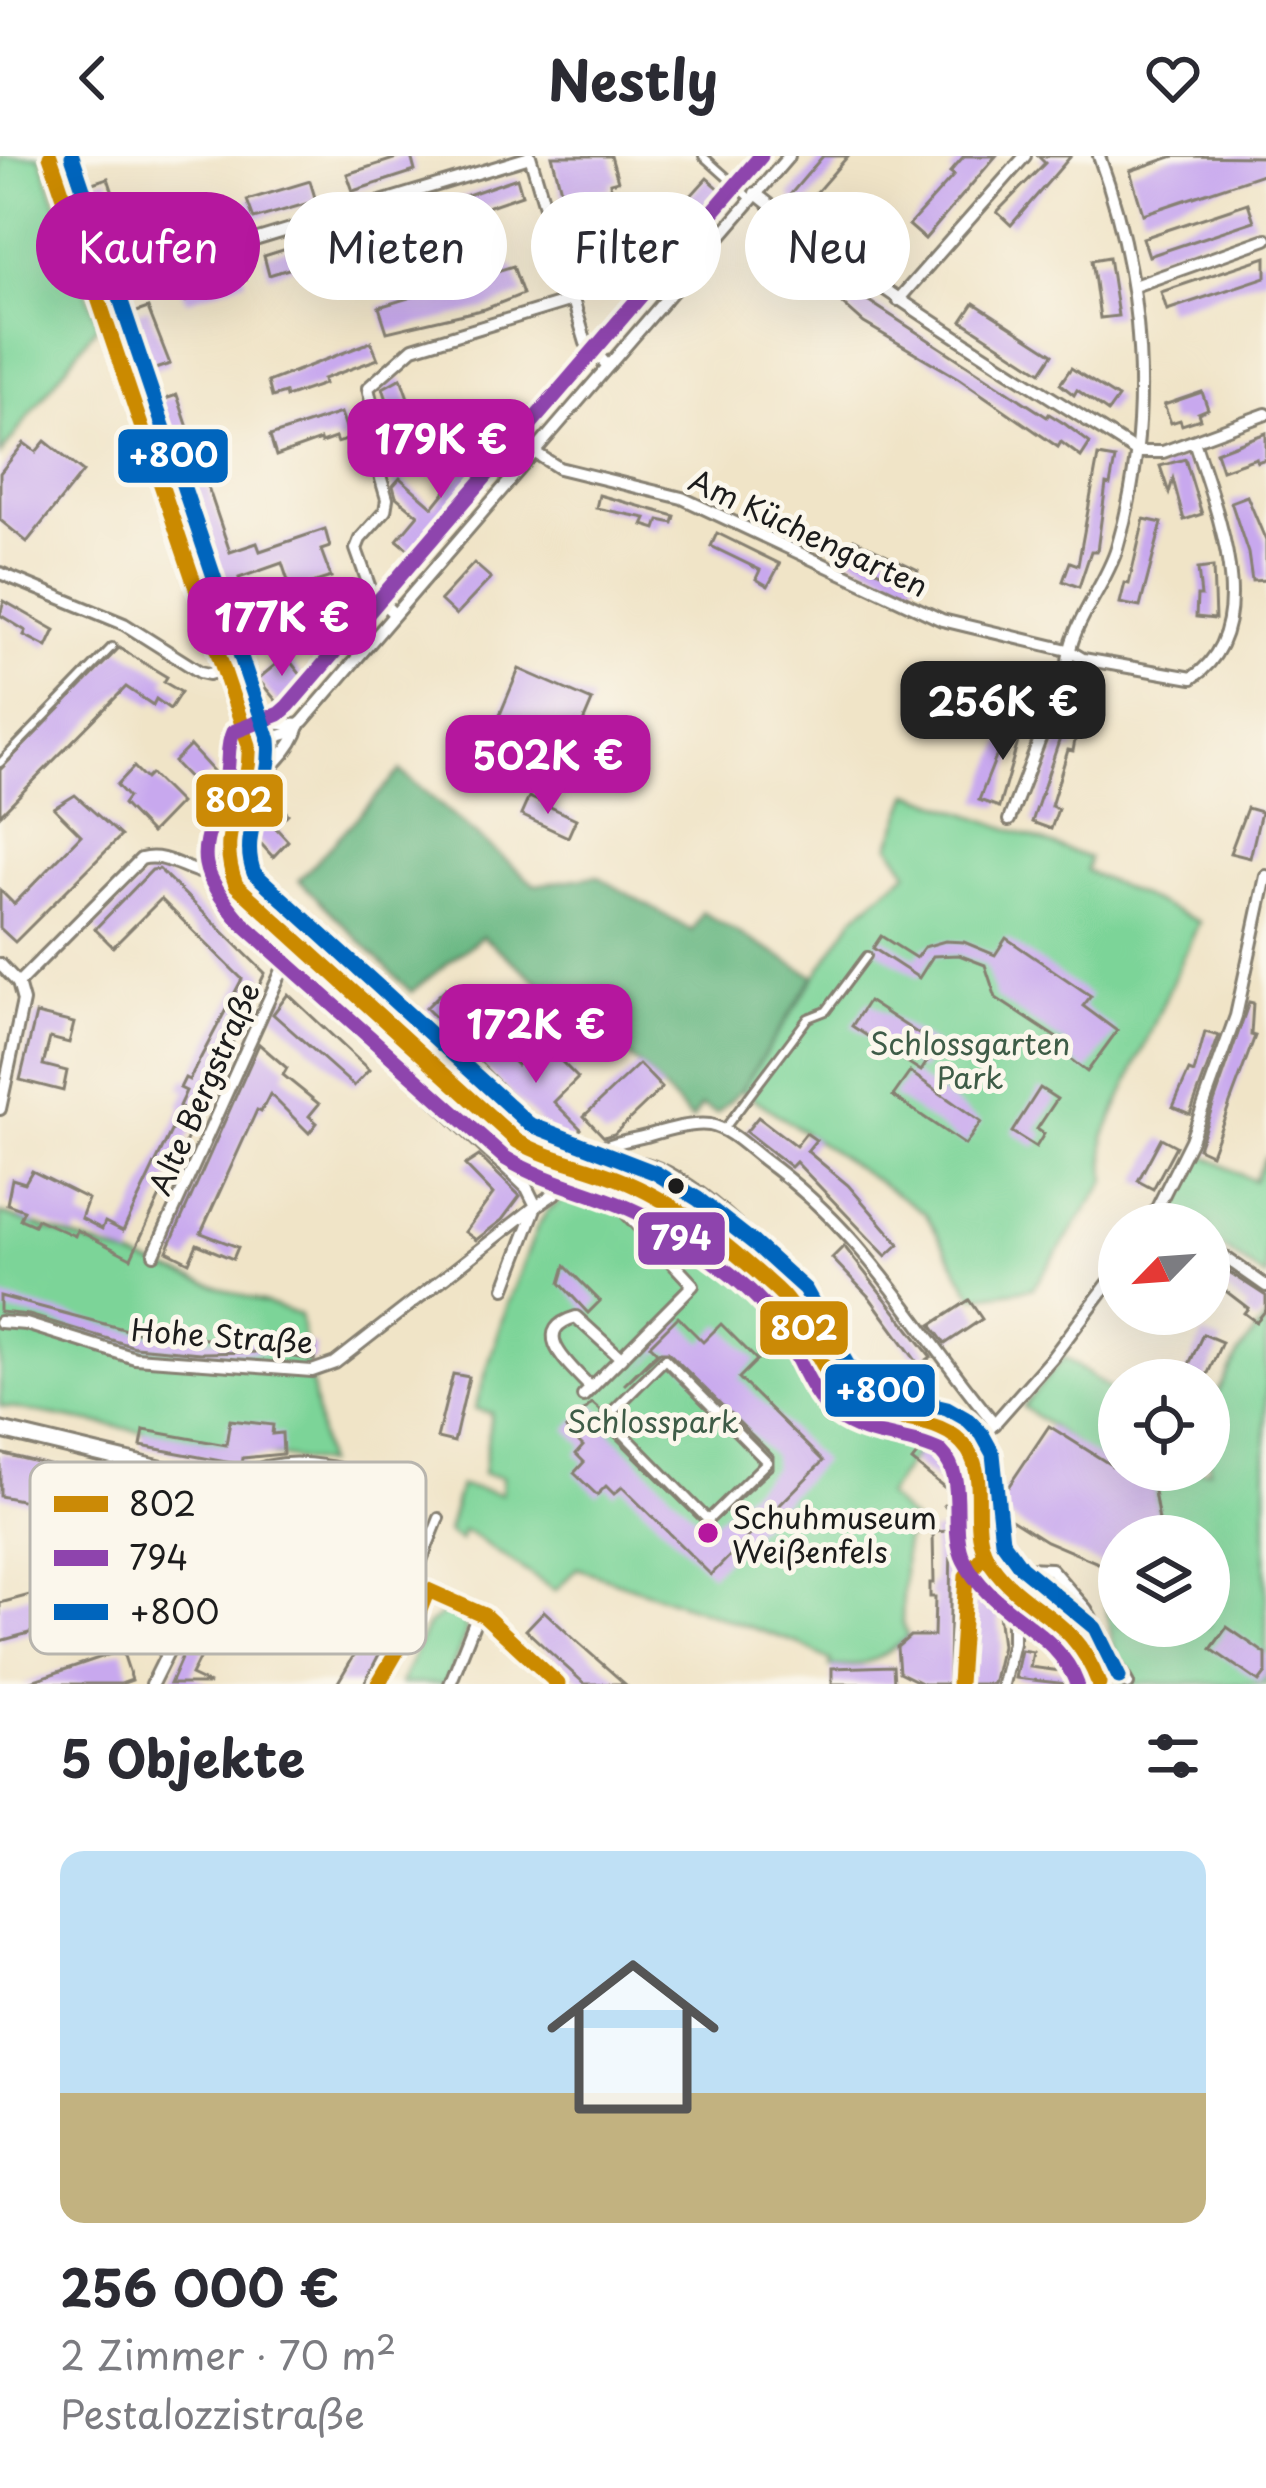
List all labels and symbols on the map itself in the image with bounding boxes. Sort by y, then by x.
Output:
pin: 179K € [343,399,539,501]
line badge: +800 [116,427,230,485]
text: +800 [128,428,218,478]
street label: Am Küchengarten [682,457,936,607]
pin: 177K € [184,577,380,679]
pin: 256K € [905,661,1101,763]
pin: 502K € [450,715,646,817]
line badge: 802 [194,772,285,829]
text: 802 [205,773,273,823]
street label: Alte Bergstraße [136,974,270,1202]
pin: 172K € [438,984,634,1086]
park label: Schlossgarten Park [870,1020,1070,1099]
unlabelled marker [665,1175,687,1197]
north arrow [1098,1203,1230,1335]
line badge: 794 [636,1210,727,1267]
text: 794 [651,1211,711,1261]
line badge: 802 [758,1299,850,1357]
text: 802 [770,1301,838,1351]
street label: Hohe Straße [130,1306,314,1364]
line badge: +800 [823,1362,937,1419]
text: +800 [835,1363,925,1413]
park label: Schlosspark [567,1398,739,1443]
legend [30,1462,426,1654]
text: 802 [129,1477,196,1527]
place label: Schuhmuseum Weißenfels [732,1494,937,1573]
marker: Schuhmuseum Weißenfels [695,1520,721,1546]
text: 794 [129,1531,188,1581]
text: +800 [129,1585,219,1635]

